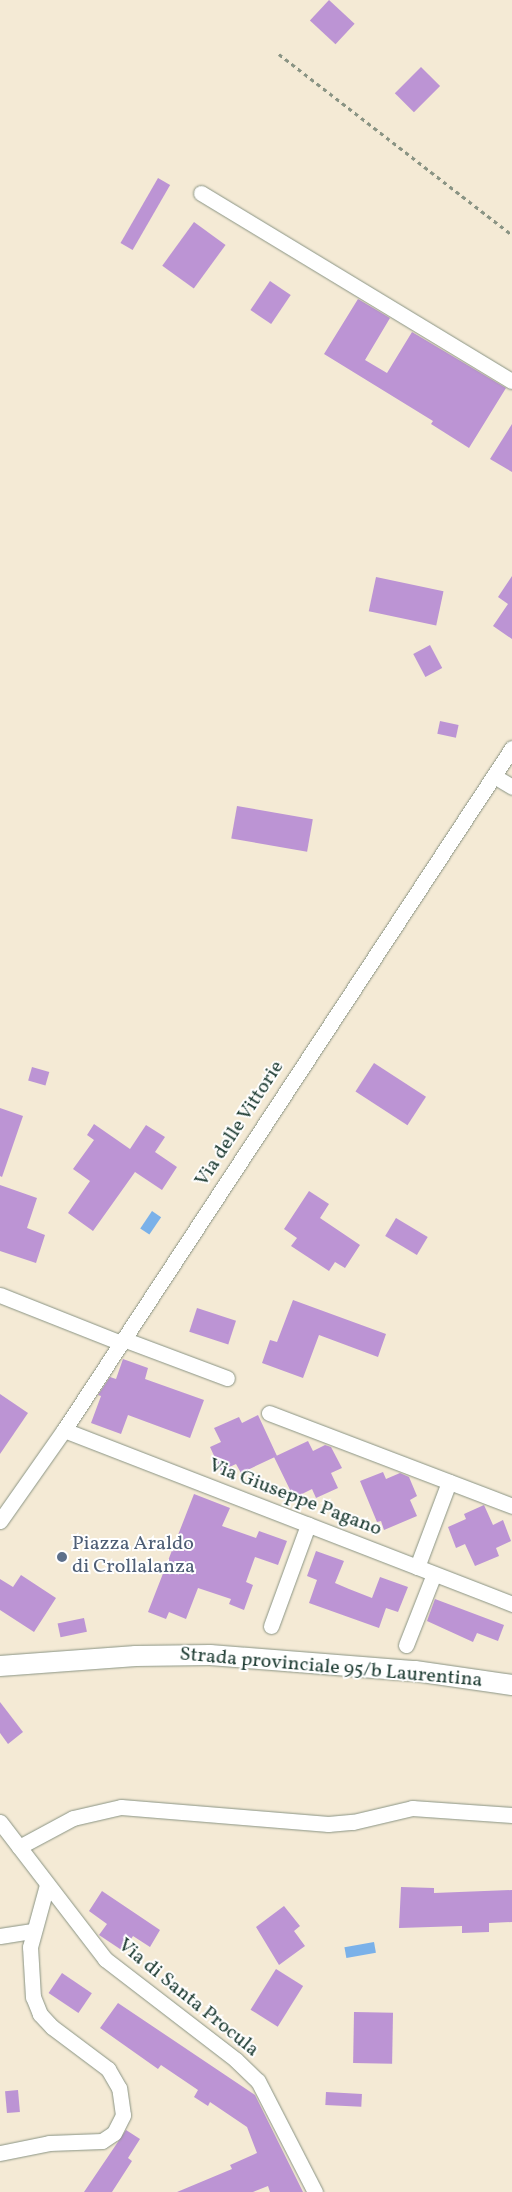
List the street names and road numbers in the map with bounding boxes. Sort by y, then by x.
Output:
street label: Via delle Vittorie [190,1056,290,1192]
street label: Via Giuseppe Pagano [205,1454,385,1542]
street label: Strada provinciale 95/b Laurentina [179,1643,483,1693]
street label: Via di Santa Procula [113,1934,263,2062]

